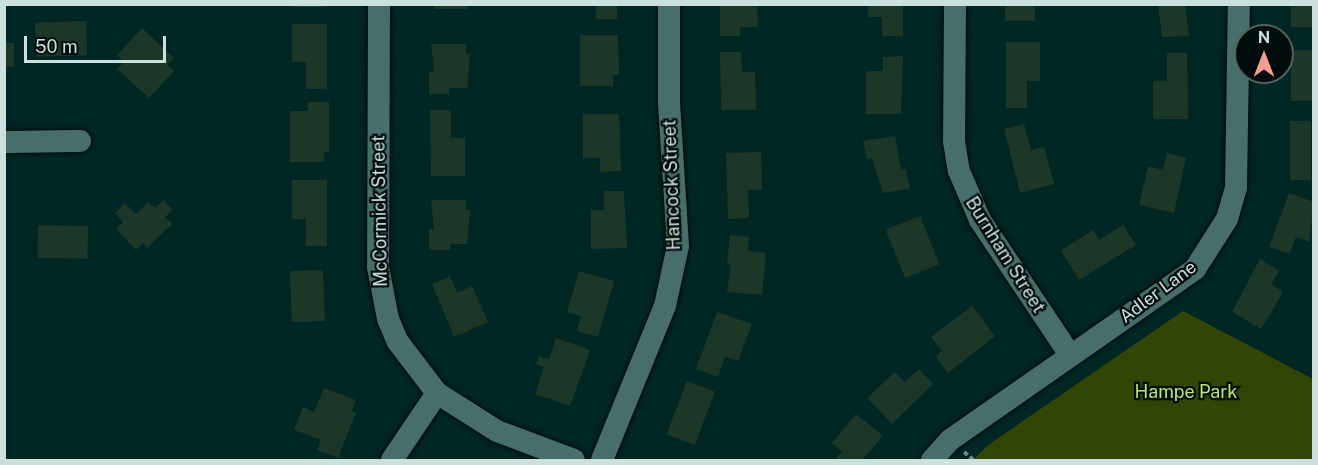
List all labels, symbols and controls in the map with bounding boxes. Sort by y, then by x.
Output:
scale bar [27,24,170,62]
north arrow [1234,24,1294,84]
text: N [1258,28,1270,47]
text: 50 m [35,36,78,57]
street label: Hancock Street [659,119,685,251]
street label: McCormick Street [368,135,392,287]
street label: Burnham Street [961,193,1049,317]
street label: Adler Lane [1115,256,1201,328]
park label: Hampe Park [1135,381,1237,403]

